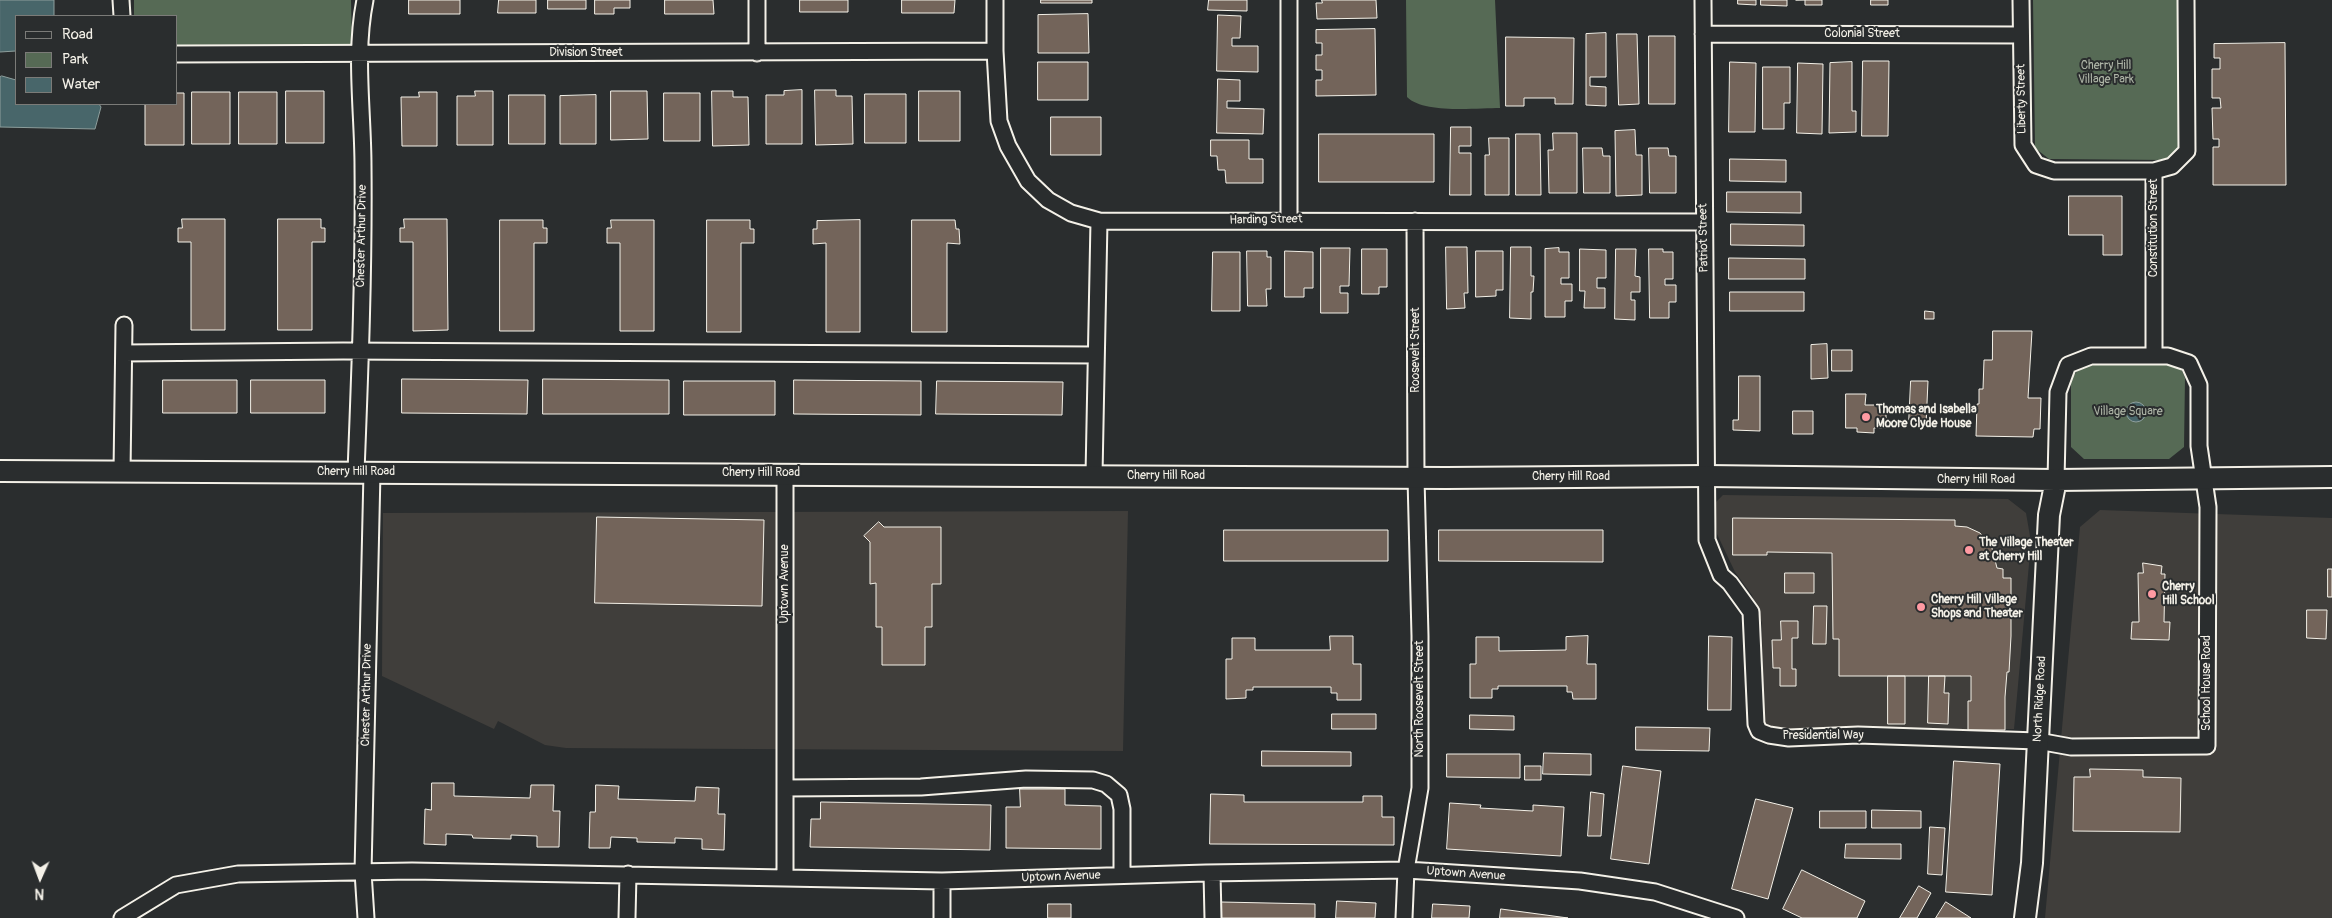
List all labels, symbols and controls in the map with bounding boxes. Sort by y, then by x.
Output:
legend [15,15,178,105]
text: Road [62,25,93,44]
street label: Colonial Street [1824,27,1900,41]
street label: Division Street [549,46,623,60]
text: Park [62,50,88,69]
park label: Cherry Hill Village Park [2078,59,2134,87]
street label: Liberty Street [2014,64,2030,134]
text: Water [62,75,100,94]
street label: Constitution Street [2147,179,2161,277]
street label: Chester Arthur Drive [354,184,370,288]
street label: Patriot Street [1696,203,1712,273]
street label: Harding Street [1229,212,1303,228]
street label: Roosevelt Street [1409,307,1423,393]
place label: Thomas and Isabella Moore Clyde House [1876,403,1976,431]
park label: Village Square [2093,405,2163,419]
marker: Thomas and Isabella Moore Clyde House [1860,411,1872,423]
street label: Cherry Hill Road [317,465,395,479]
street label: Cherry Hill Road [722,466,800,480]
street label: Cherry Hill Road [1127,469,1205,483]
street label: Cherry Hill Road [1532,470,1610,484]
street label: Cherry Hill Road [1937,473,2015,487]
place label: The Village Theater at Cherry Hill [1979,536,2073,564]
street label: Uptown Avenue [778,544,792,624]
marker: The Village Theater at Cherry Hill [1963,544,1975,556]
place label: Cherry Hill School [2162,580,2215,608]
marker: Cherry Hill School [2146,588,2158,600]
place label: Cherry Hill Village Shops and Theater [1931,593,2023,621]
marker: Cherry Hill Village Shops and Theater [1915,601,1927,613]
street label: School House Road [2200,635,2214,731]
street label: North Roosevelt Street [1413,640,1427,758]
street label: Chester Arthur Drive [359,643,375,747]
street label: North Ridge Road [2031,656,2049,742]
street label: Presidential Way [1782,729,1864,743]
north arrow [15,853,65,903]
street label: Uptown Avenue [1426,864,1506,884]
street label: Uptown Avenue [1021,868,1101,886]
text: N [34,885,44,902]

